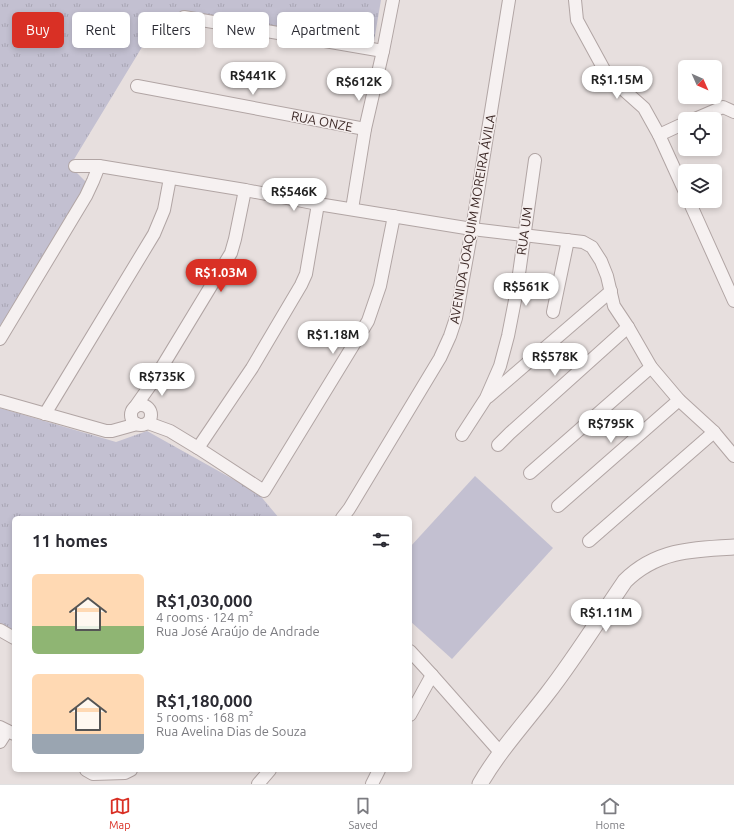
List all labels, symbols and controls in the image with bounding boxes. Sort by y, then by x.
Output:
chip: Buy [12,12,64,48]
chip: Rent [72,12,130,48]
chip: Filters [138,12,205,48]
chip: New [213,12,269,48]
chip: Apartment [277,12,374,48]
north arrow [678,60,722,104]
map controls [678,60,722,208]
pin: R$441K [220,62,286,96]
pin: R$1.15M [580,66,654,100]
text: R$441K [230,68,276,82]
pin: R$612K [326,68,392,102]
text: R$1.15M [591,72,643,86]
text: R$612K [336,74,382,88]
street label: RUA ONZE [290,108,354,134]
street label: AVENIDA JOAQUIM MOREIRA ÁVILA [446,112,498,325]
button: locate [678,112,722,156]
button: layers [678,164,722,208]
pin: R$546K [261,178,327,212]
text: R$546K [271,184,317,198]
street label: RUA UM [514,206,534,256]
pin: R$1.03M [184,259,258,293]
text: R$1.03M [195,265,247,279]
pin: R$561K [493,273,559,307]
text: R$561K [503,279,549,293]
pin: R$1.18M [296,321,370,355]
text: R$1.18M [307,327,359,341]
pin: R$578K [522,343,588,377]
text: R$578K [532,349,578,363]
pin: R$735K [129,363,195,397]
text: R$735K [139,369,185,383]
pin: R$795K [578,410,644,444]
text: R$795K [588,416,634,430]
icon: filters [370,529,392,551]
text: 11 homes [32,531,108,550]
icon: home [64,590,112,638]
text: R$1,030,000 [156,591,252,610]
pin: R$1.11M [569,599,643,633]
text: R$1.11M [580,605,632,619]
text: 4 rooms · 124 m² [156,610,253,624]
text: Rua José Araújo de Andrade [156,624,320,638]
icon: home [64,690,112,738]
text: R$1,180,000 [156,691,252,710]
text: 5 rooms · 168 m² [156,710,253,724]
text: Rua Avelina Dias de Souza [156,724,306,738]
tab: Map [109,795,131,831]
tab: Saved [349,795,378,831]
tab: Home [595,795,625,831]

